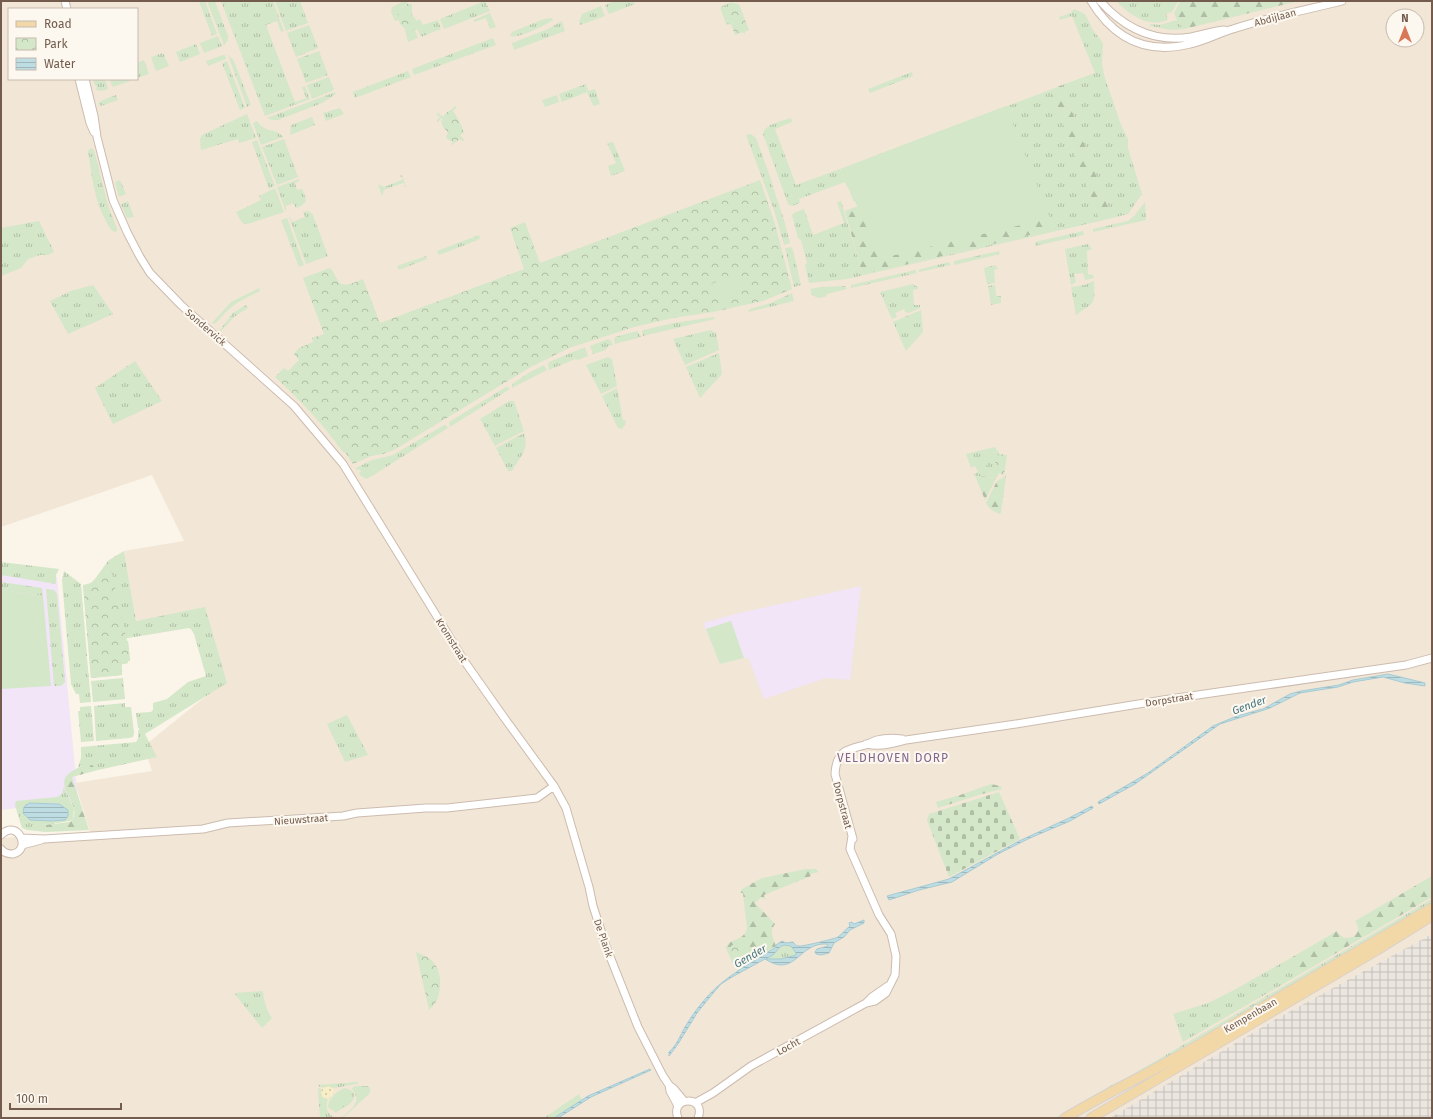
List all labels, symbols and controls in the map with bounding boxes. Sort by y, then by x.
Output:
street label: Abdijlaan [1253,7,1298,29]
legend [8,8,138,80]
north arrow [1385,8,1425,48]
text: N [1401,12,1409,25]
text: Road [44,17,72,31]
text: Park [44,37,68,51]
text: Water [44,57,76,71]
street label: Sondervick [183,307,229,349]
street label: Kromstraat [433,616,470,665]
street label: Dorpstraat [1144,690,1194,710]
water label: Gender [1230,693,1269,718]
district label: VELDHOVEN DORP [837,751,949,765]
street label: Dorpstraat [830,780,854,831]
street label: Nieuwstraat [274,812,329,828]
street label: De Plank [591,918,615,960]
water label: Gender [732,942,769,971]
street label: Kempenbaan [1222,996,1279,1036]
street label: Locht [775,1035,803,1058]
scale bar [10,1085,121,1111]
text: 100 m [16,1092,48,1106]

